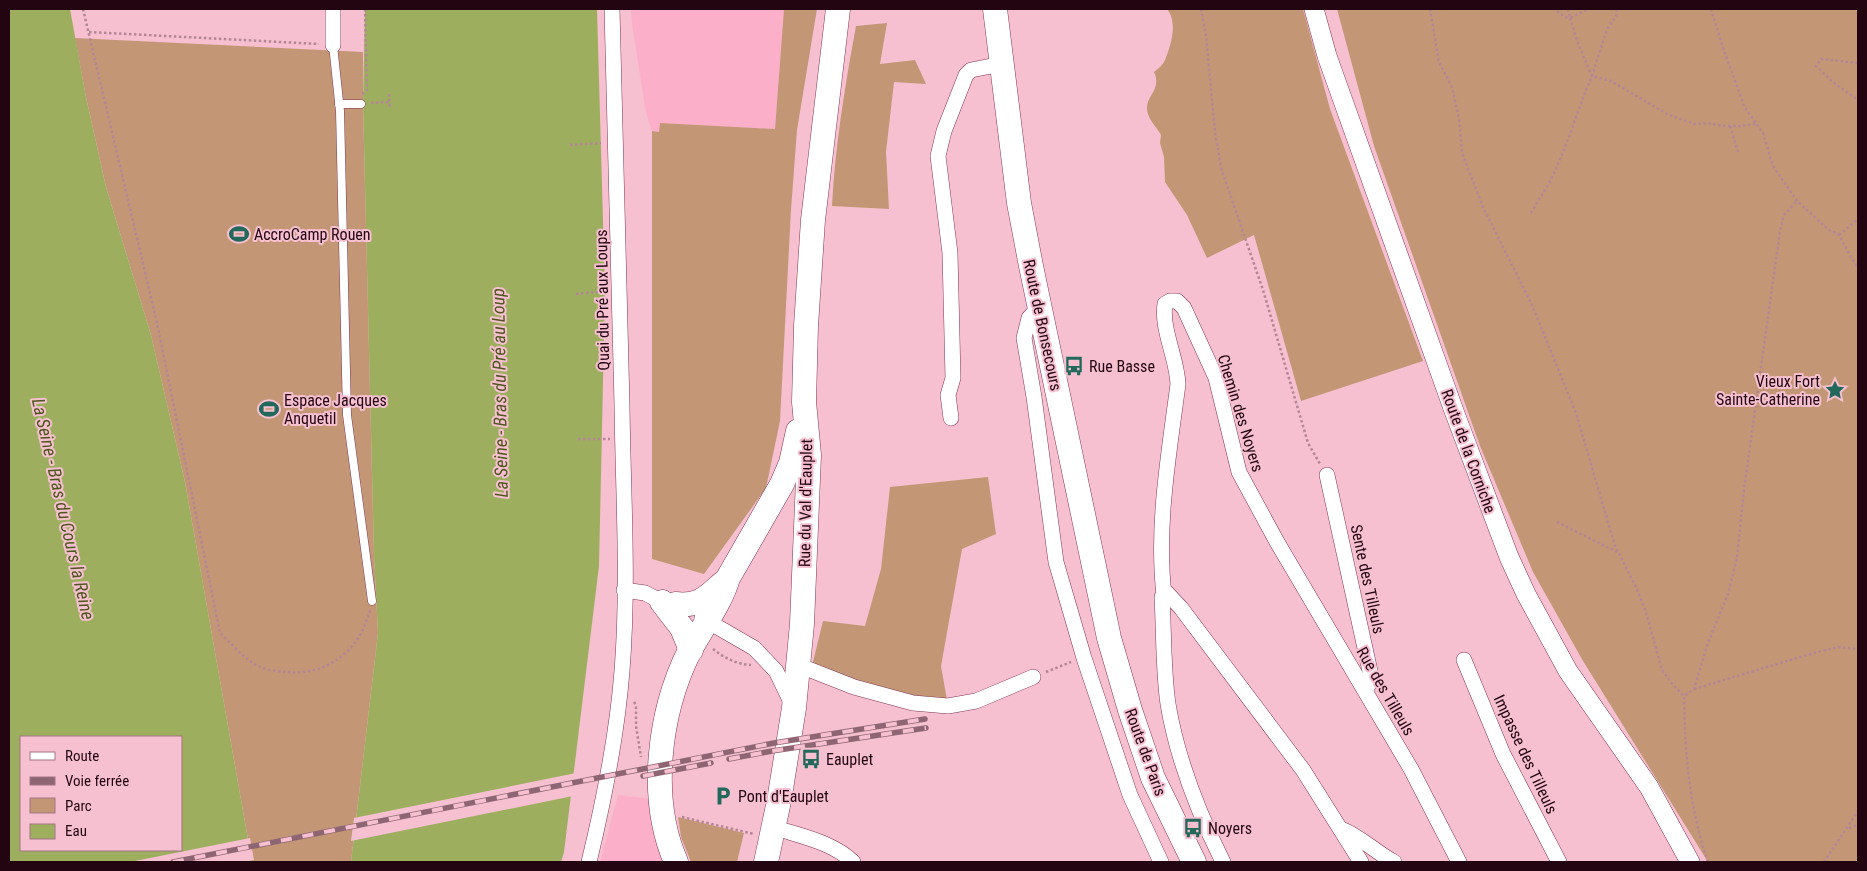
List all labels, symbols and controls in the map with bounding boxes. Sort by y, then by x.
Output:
sports icon: AccroCamp Rouen [228,223,250,245]
place label: AccroCamp Rouen [254,225,371,244]
street label: Quai du Pré aux Loups [592,229,613,371]
street label: Route de Bonsecours [1019,258,1066,393]
water label: La Seine - Bras du Pré au Loup [487,288,512,498]
street label: Chemin des Noyers [1214,352,1267,474]
bus stop icon: Rue Basse [1063,355,1085,377]
place label: Rue Basse [1089,357,1155,376]
place label: Vieux Fort Sainte-Catherine [1716,372,1820,409]
place icon: Vieux Fort Sainte-Catherine [1824,379,1846,401]
street label: Route de la Corniche [1437,387,1500,516]
place label: Espace Jacques Anquetil [284,391,387,428]
water label: La Seine - Bras du Cours la Reine [28,396,99,622]
sports icon: Espace Jacques Anquetil [258,398,280,420]
street label: Rue du Val d'Eauplet [795,438,816,567]
street label: Sente des Tilleuls [1347,523,1388,635]
street label: Rue des Tilleuls [1353,644,1419,739]
street label: Impasse des Tilleuls [1490,692,1561,817]
street label: Route de Paris [1121,706,1170,798]
legend [20,736,182,851]
text: Route [65,747,99,765]
bus stop icon: Eauplet [800,748,822,770]
place label: Eauplet [826,750,873,769]
text: Voie ferrée [65,772,129,790]
parking icon: Pont d'Eauplet [712,785,734,807]
place label: Pont d'Eauplet [738,787,829,806]
text: Parc [65,797,92,815]
bus stop icon: Noyers [1182,817,1204,839]
place label: Noyers [1208,819,1252,838]
text: Eau [65,822,87,840]

